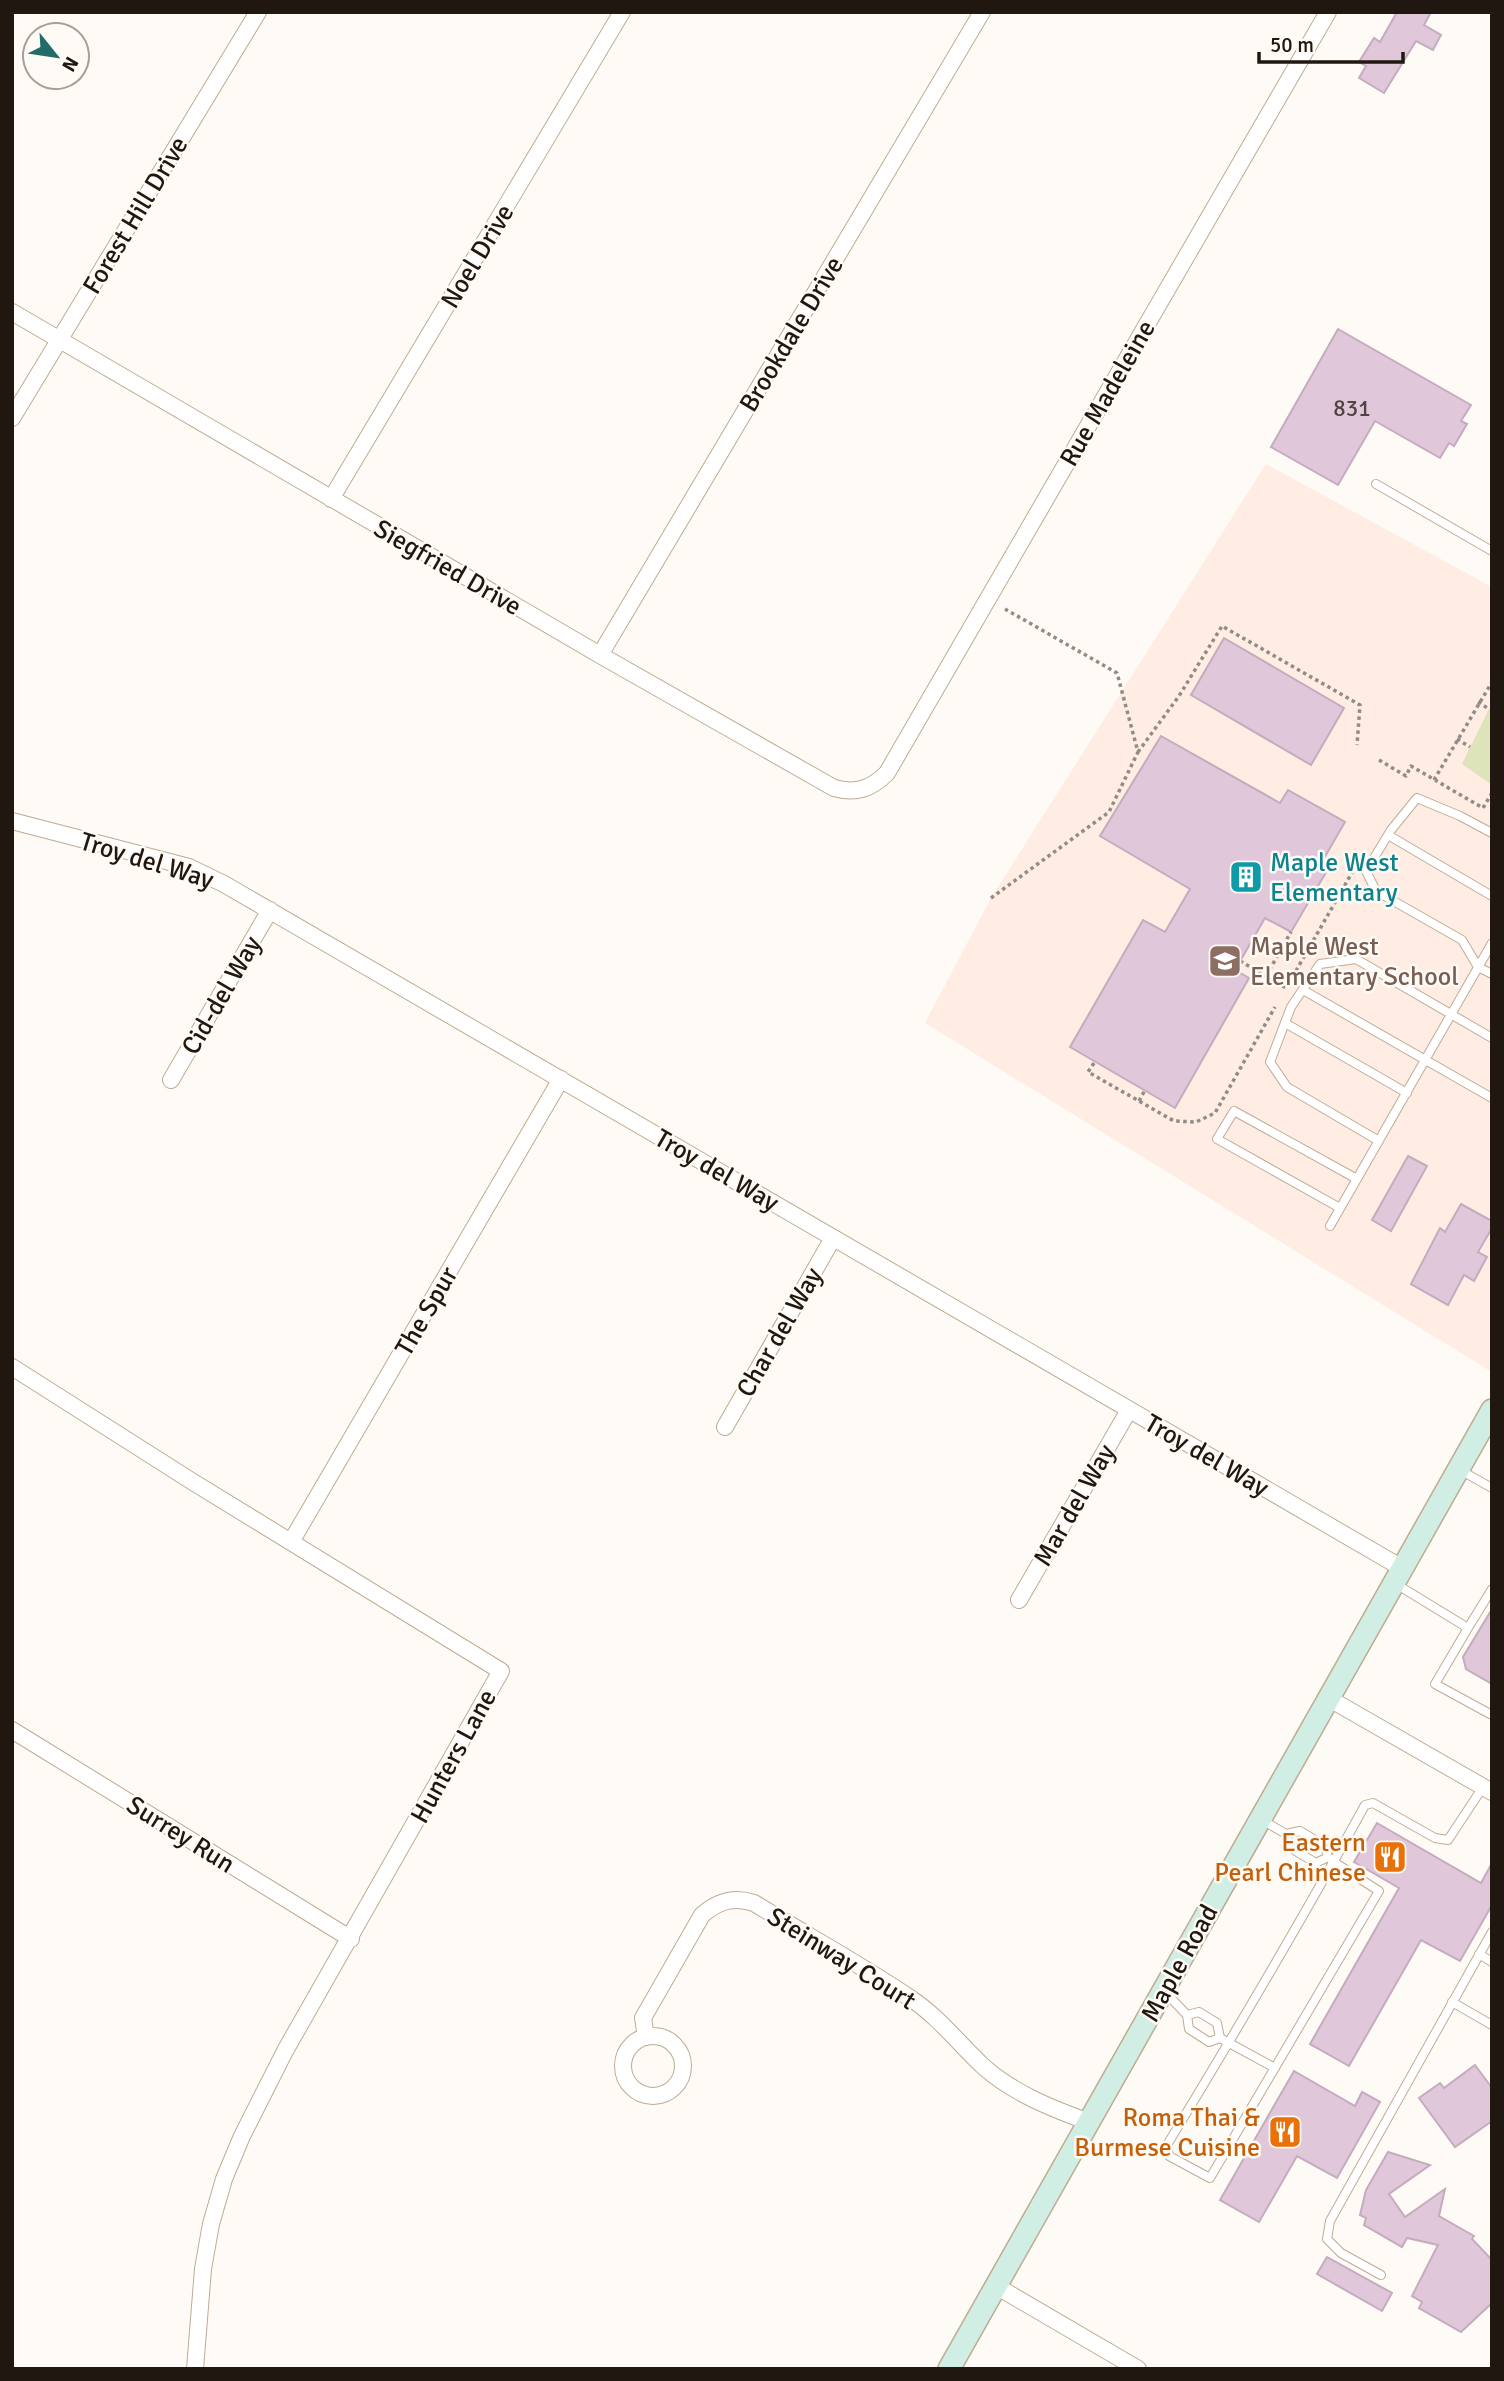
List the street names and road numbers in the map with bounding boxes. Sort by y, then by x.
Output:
street label: Forest Hill Drive [76,131,195,300]
street label: Noel Drive [434,199,521,314]
street label: Brookdale Drive [733,251,851,418]
street label: Rue Madeleine [1053,315,1163,472]
street label: Siegfried Drive [368,513,527,623]
street label: Troy del Way [76,825,217,896]
street label: Cid-del Way [175,930,269,1061]
street label: Troy del Way [649,1123,784,1219]
street label: The Spur [389,1261,465,1362]
street label: Char del Way [730,1262,830,1403]
street label: Troy del Way [1139,1408,1274,1504]
street label: Mar del Way [1027,1439,1123,1572]
street label: Hunters Lane [404,1684,504,1829]
street label: Surrey Run [121,1789,240,1881]
street label: Maple Road [1134,1899,1225,2028]
street label: Steinway Court [761,1901,922,2017]

